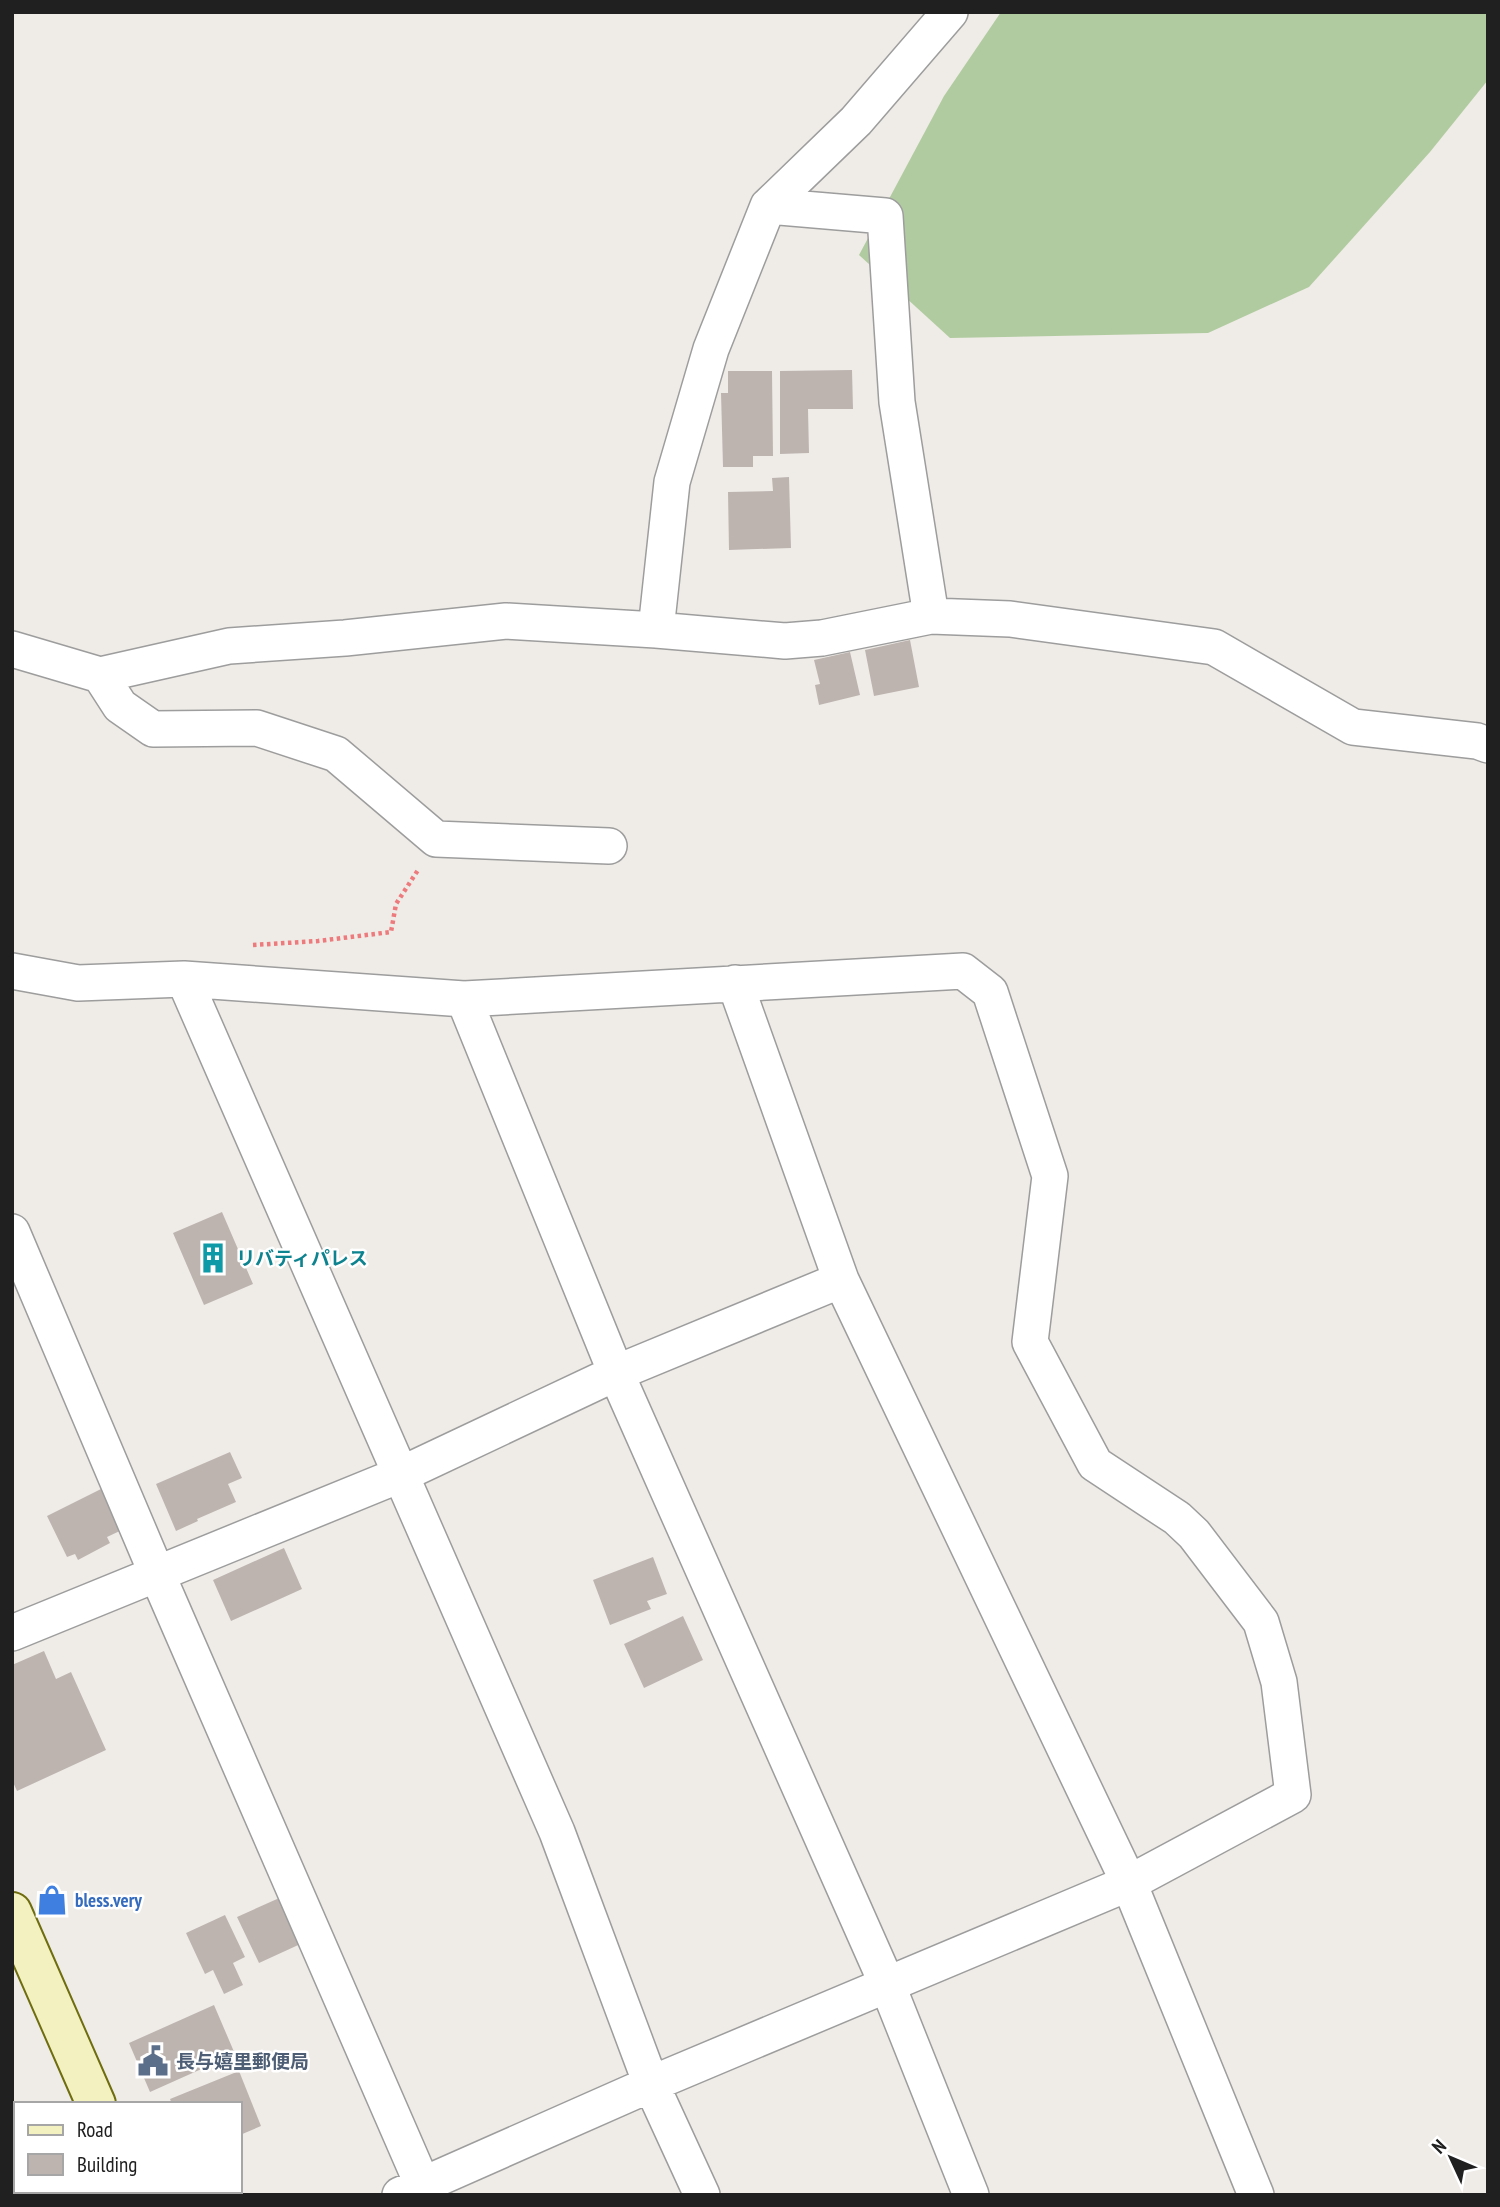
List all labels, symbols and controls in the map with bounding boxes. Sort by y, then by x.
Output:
building icon: リバティパレス [196,1241,230,1275]
place label: リバティパレス [236,1246,368,1270]
shop icon: bless.very [35,1883,69,1917]
place label: bless.very [75,1888,142,1912]
public building icon: 長与嬉里郵便局 [136,2044,170,2078]
place label: 長与嬉里郵便局 [176,2049,309,2073]
legend [14,2102,242,2193]
text: Road [77,2116,113,2143]
north arrow [1416,2123,1486,2193]
text: N [1427,2134,1451,2158]
text: Building [77,2151,137,2178]

